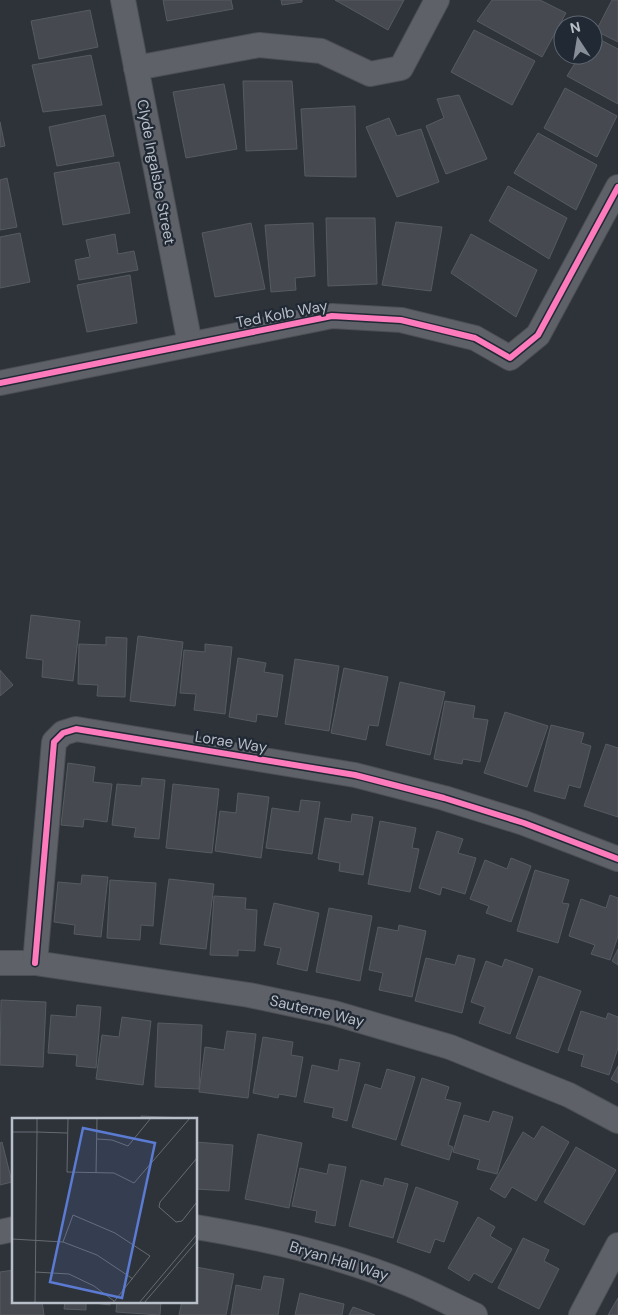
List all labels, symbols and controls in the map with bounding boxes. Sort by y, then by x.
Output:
north arrow [553,15,603,65]
text: N [568,17,582,37]
street label: Clyde Ingalsbe Street [132,98,180,246]
street label: Ted Kolb Way [234,295,330,333]
street label: Lorae Way [194,726,269,758]
street label: Sauterne Way [268,990,367,1032]
inset map [12,1118,198,1302]
street label: Bryan Hall Way [287,1236,391,1286]

